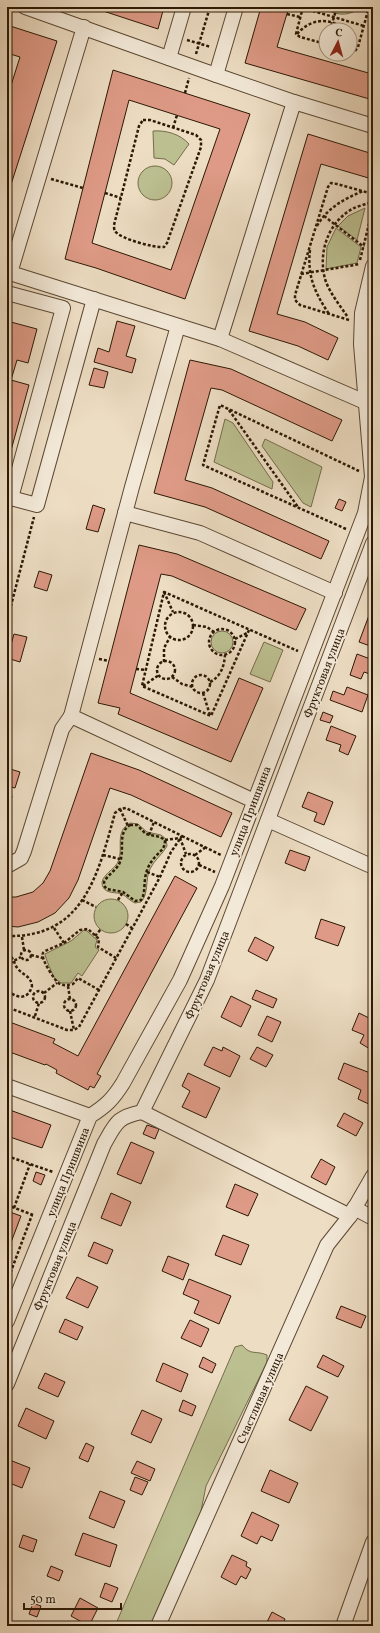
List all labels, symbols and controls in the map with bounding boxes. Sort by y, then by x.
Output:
north arrow [318,22,358,62]
text: С [335,26,343,41]
street label: Фруктовая улица [300,626,350,721]
street label: улица Пришвина [226,764,276,859]
street label: Фруктовая улица [182,928,234,1022]
street label: улица Пришвина [44,1125,94,1220]
street label: Фруктовая улица [31,1219,81,1314]
street label: Счастливая улица [233,1350,288,1447]
scale bar [24,1585,121,1611]
text: 50 m [30,1592,56,1608]

